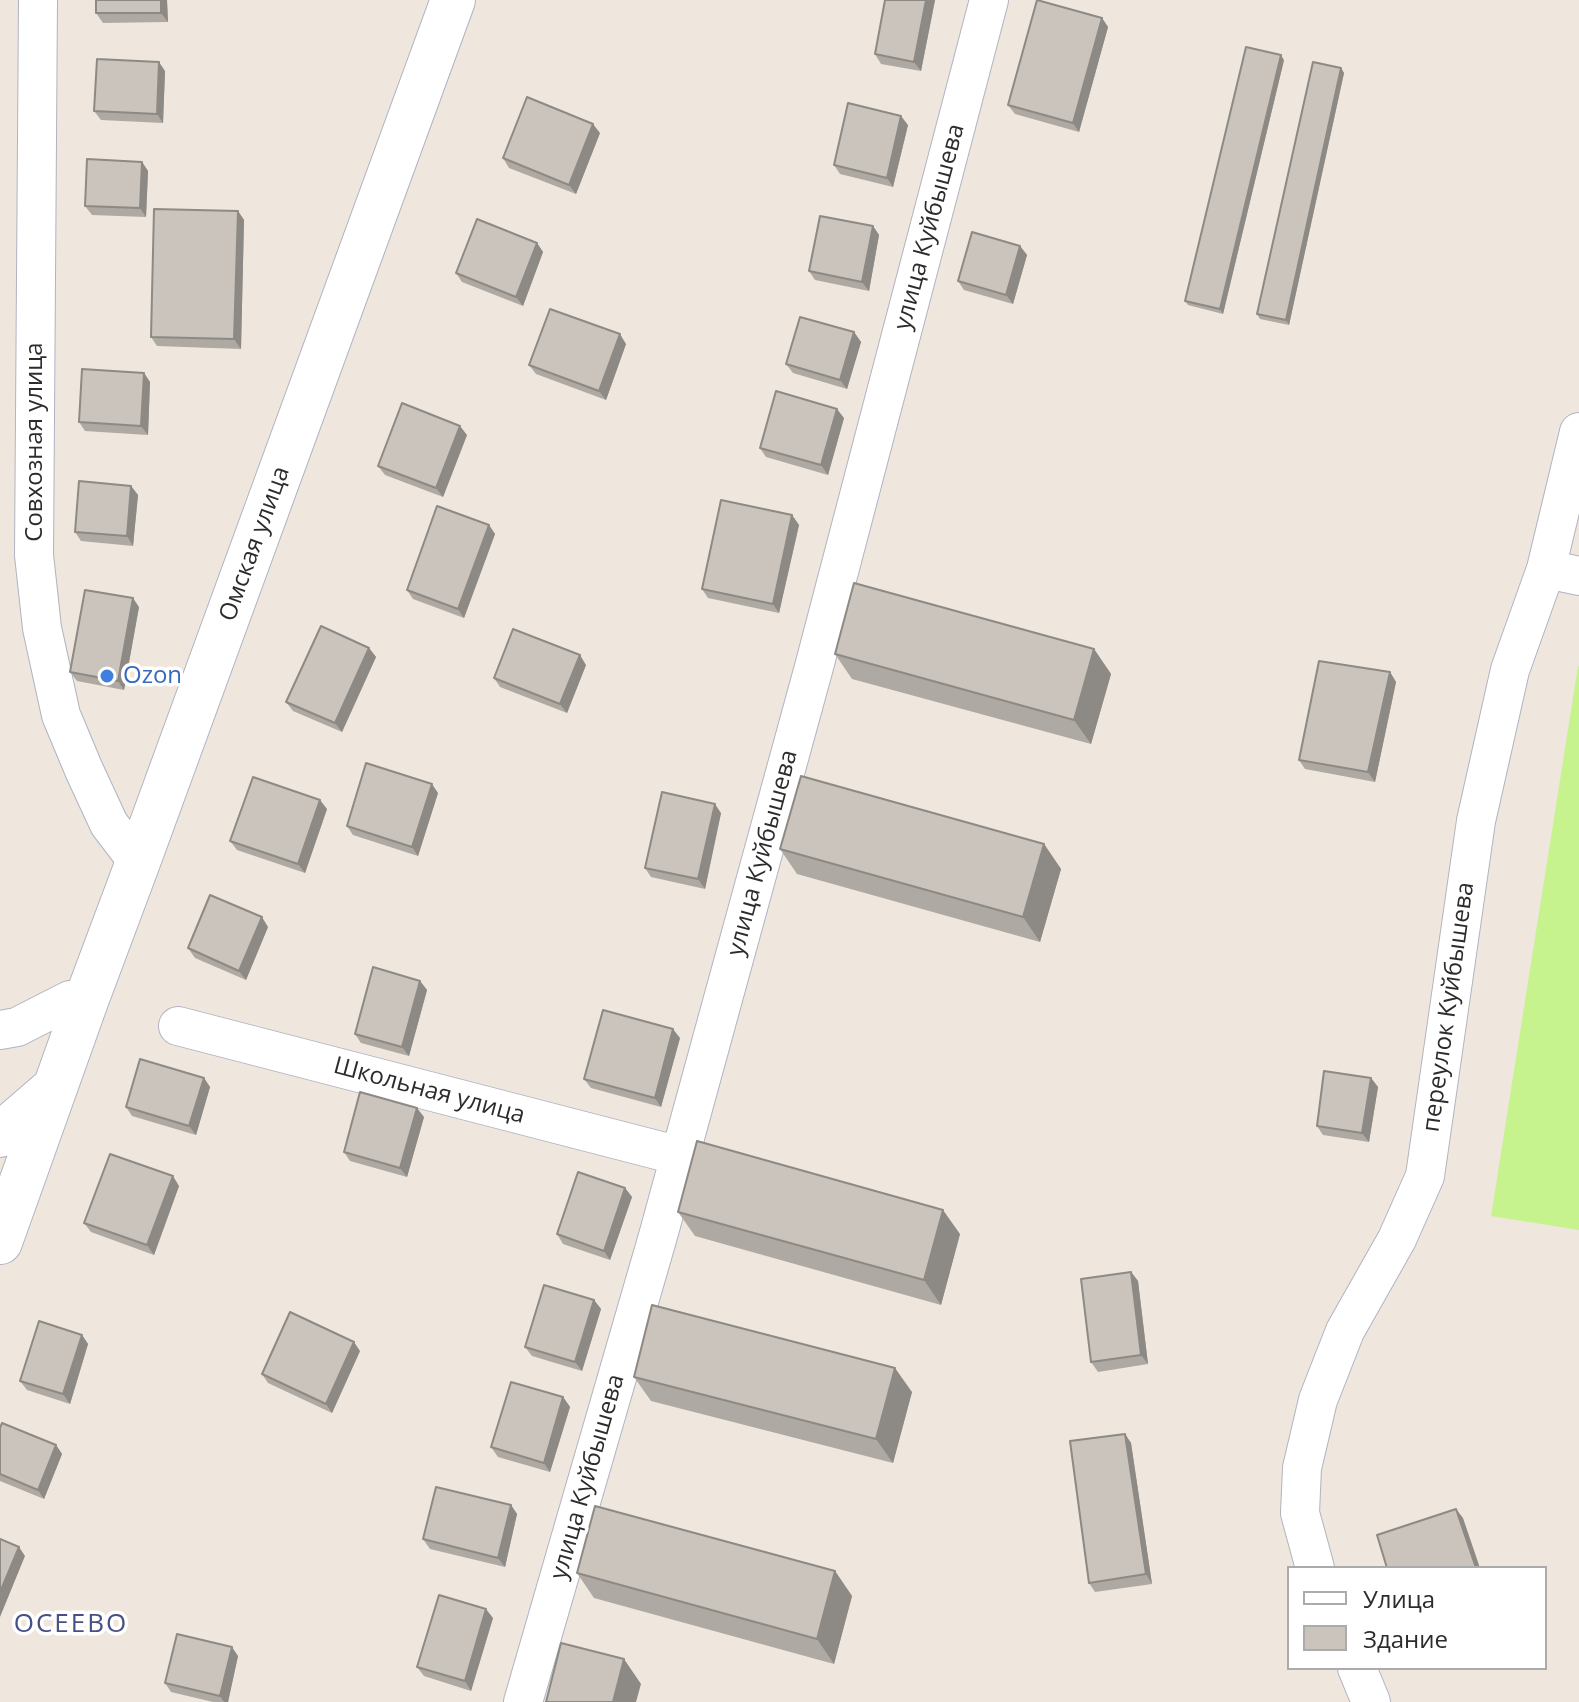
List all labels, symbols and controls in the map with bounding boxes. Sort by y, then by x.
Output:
street label: улица Куйбышева [889,121,971,333]
street label: Совхозная улица [21,342,49,542]
street label: Омская улица [214,463,296,625]
place label: Ozon [123,662,182,690]
marker: Ozon [98,667,116,685]
street label: улица Куйбышева [722,747,804,959]
street label: переулок Куйбышева [1417,880,1481,1134]
street label: Школьная улица [330,1052,528,1130]
street label: улица Куйбышева [545,1371,631,1583]
legend [1287,1566,1547,1670]
text: Улица [1363,1582,1435,1615]
district label: ОСЕЕВО [14,1609,128,1641]
text: Здание [1363,1622,1448,1655]

